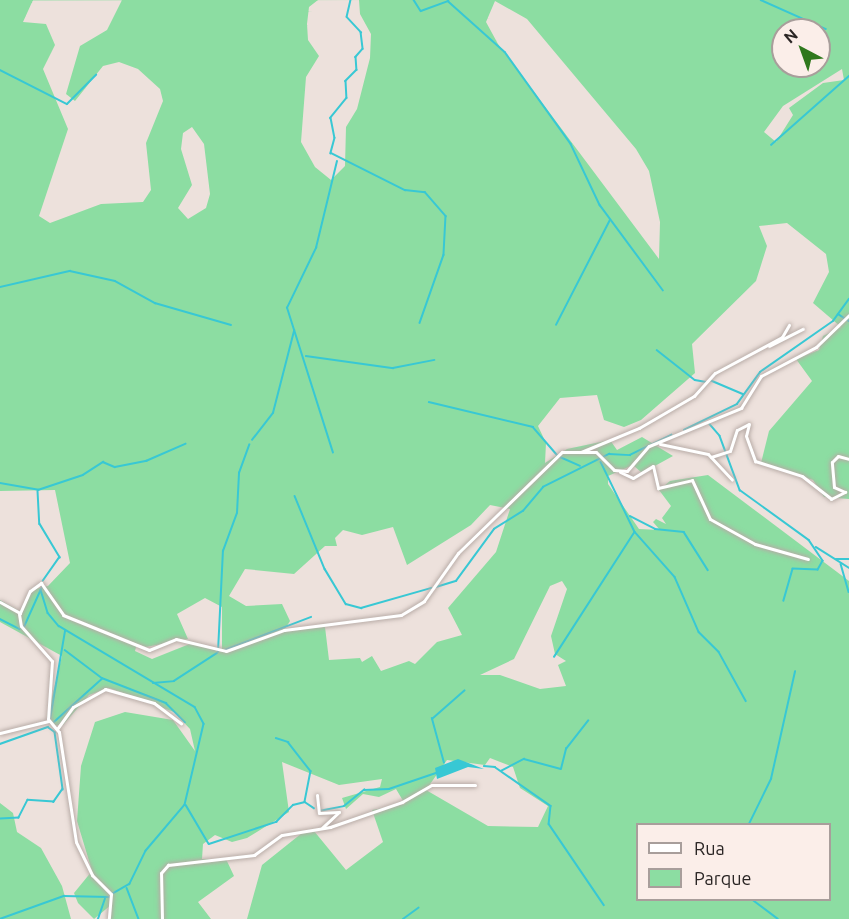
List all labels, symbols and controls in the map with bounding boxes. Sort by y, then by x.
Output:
north arrow [771,18,831,78]
text: N [780,25,801,47]
legend [636,823,831,901]
text: Rua [694,838,725,858]
text: Parque [694,868,751,888]

